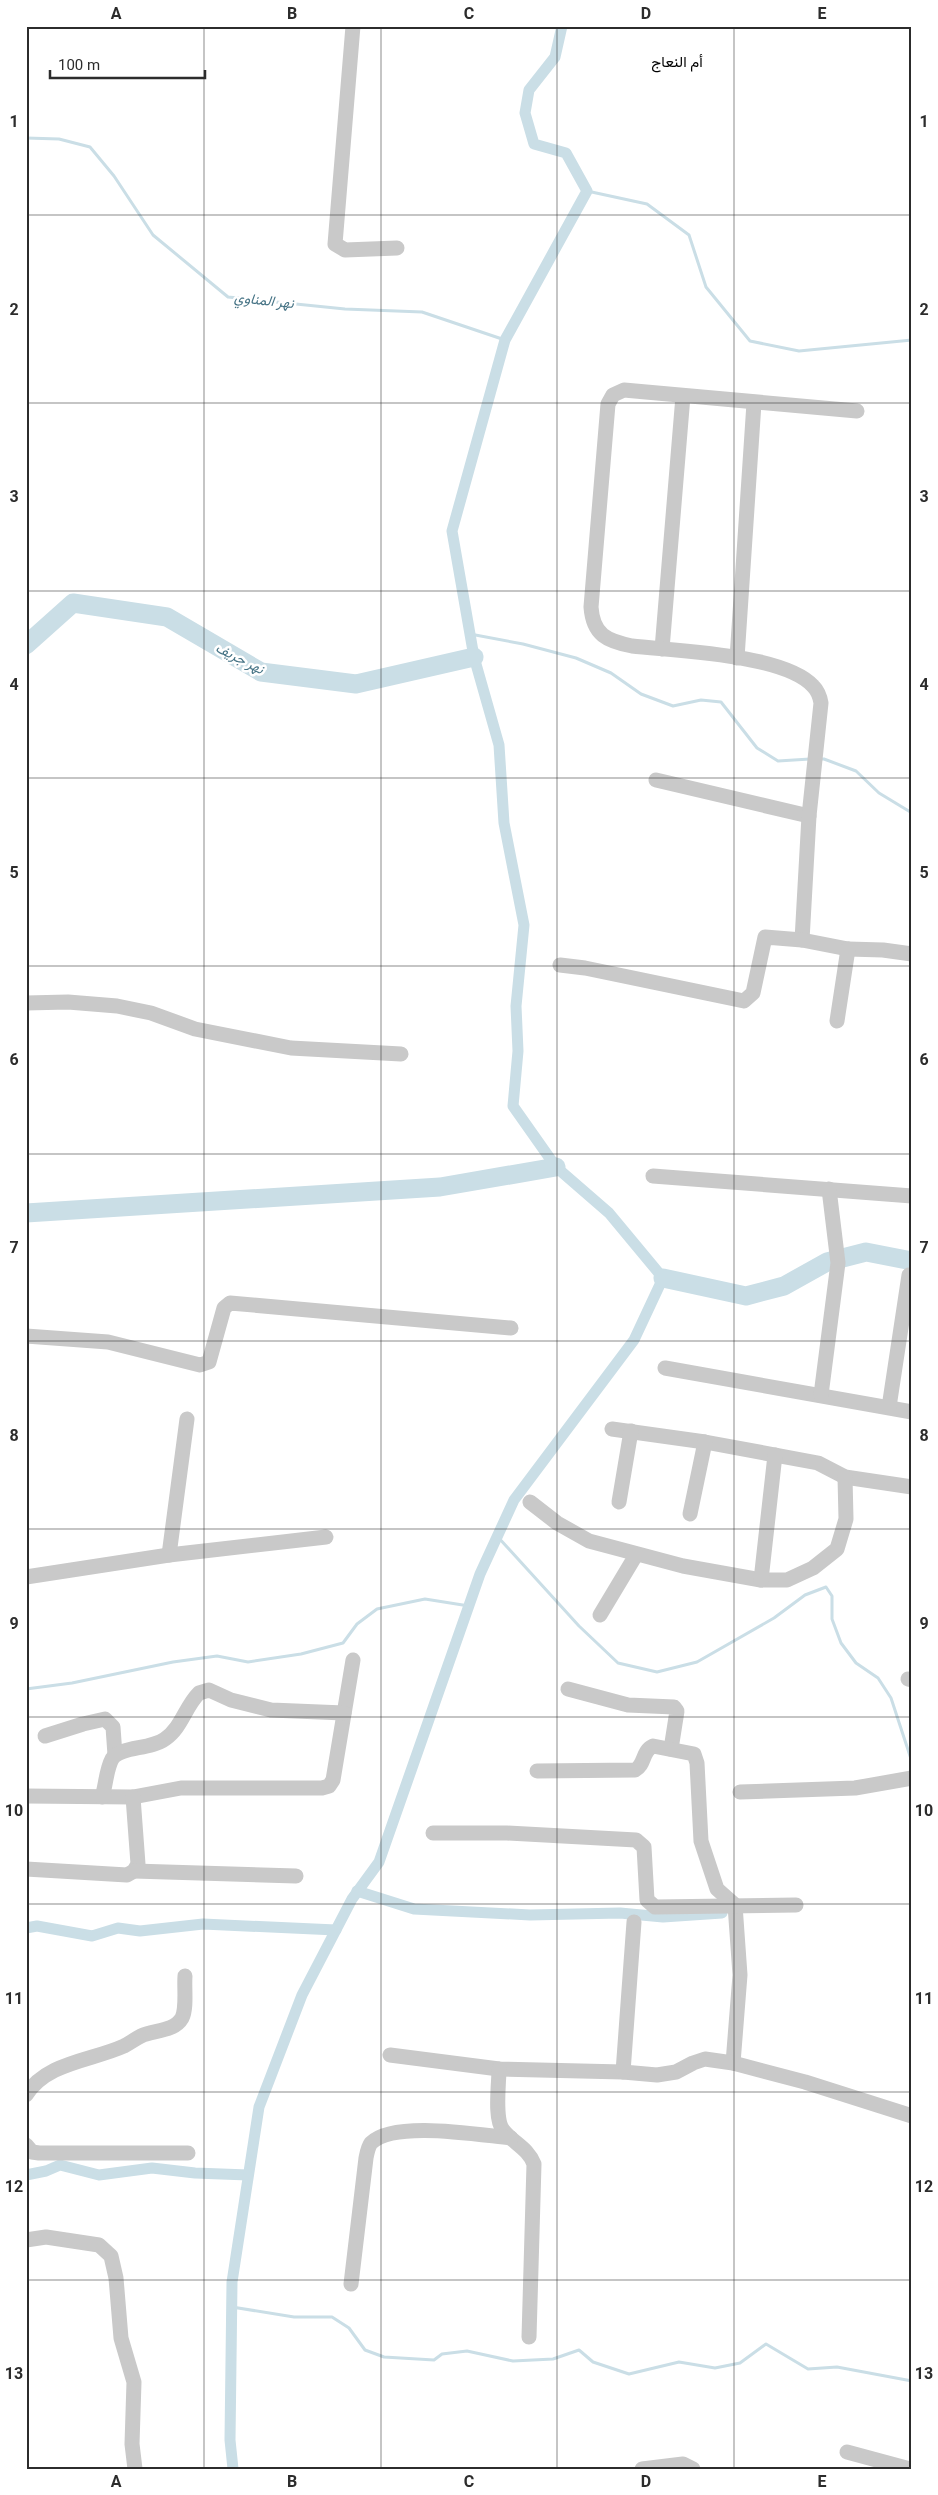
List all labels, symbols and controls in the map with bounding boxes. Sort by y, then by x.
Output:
text: A [111,4,122,23]
text: B [287,4,297,23]
text: C [464,4,474,23]
text: D [641,4,651,23]
text: E [818,4,827,23]
scale bar [50,48,205,80]
district label: أم النعاج [651,53,703,73]
text: 100 m [58,56,100,74]
text: 1 [9,112,19,131]
text: 1 [919,112,929,131]
water label: نهر المناوي [233,289,295,315]
text: 2 [9,300,19,319]
text: 2 [919,300,929,319]
text: 3 [9,487,19,506]
text: 3 [919,487,929,506]
water label: نهر جريف [213,639,268,678]
text: 4 [9,675,19,694]
text: 4 [919,675,929,694]
text: 5 [9,863,19,882]
text: 5 [919,863,929,882]
text: 6 [9,1050,19,1069]
text: 6 [919,1050,929,1069]
text: 7 [9,1238,19,1257]
text: 7 [919,1238,929,1257]
text: 8 [9,1426,19,1445]
text: 8 [919,1426,929,1445]
text: 9 [9,1614,19,1633]
text: 9 [919,1614,929,1633]
text: 10 [5,1801,23,1820]
text: 10 [915,1801,933,1820]
text: 11 [5,1989,23,2008]
text: 11 [915,1989,933,2008]
text: 12 [5,2177,23,2196]
text: 12 [915,2177,933,2196]
text: 13 [5,2364,23,2383]
text: 13 [915,2364,933,2383]
text: A [111,2472,122,2491]
text: B [287,2472,297,2491]
text: C [464,2472,474,2491]
text: D [641,2472,651,2491]
text: E [818,2472,827,2491]

